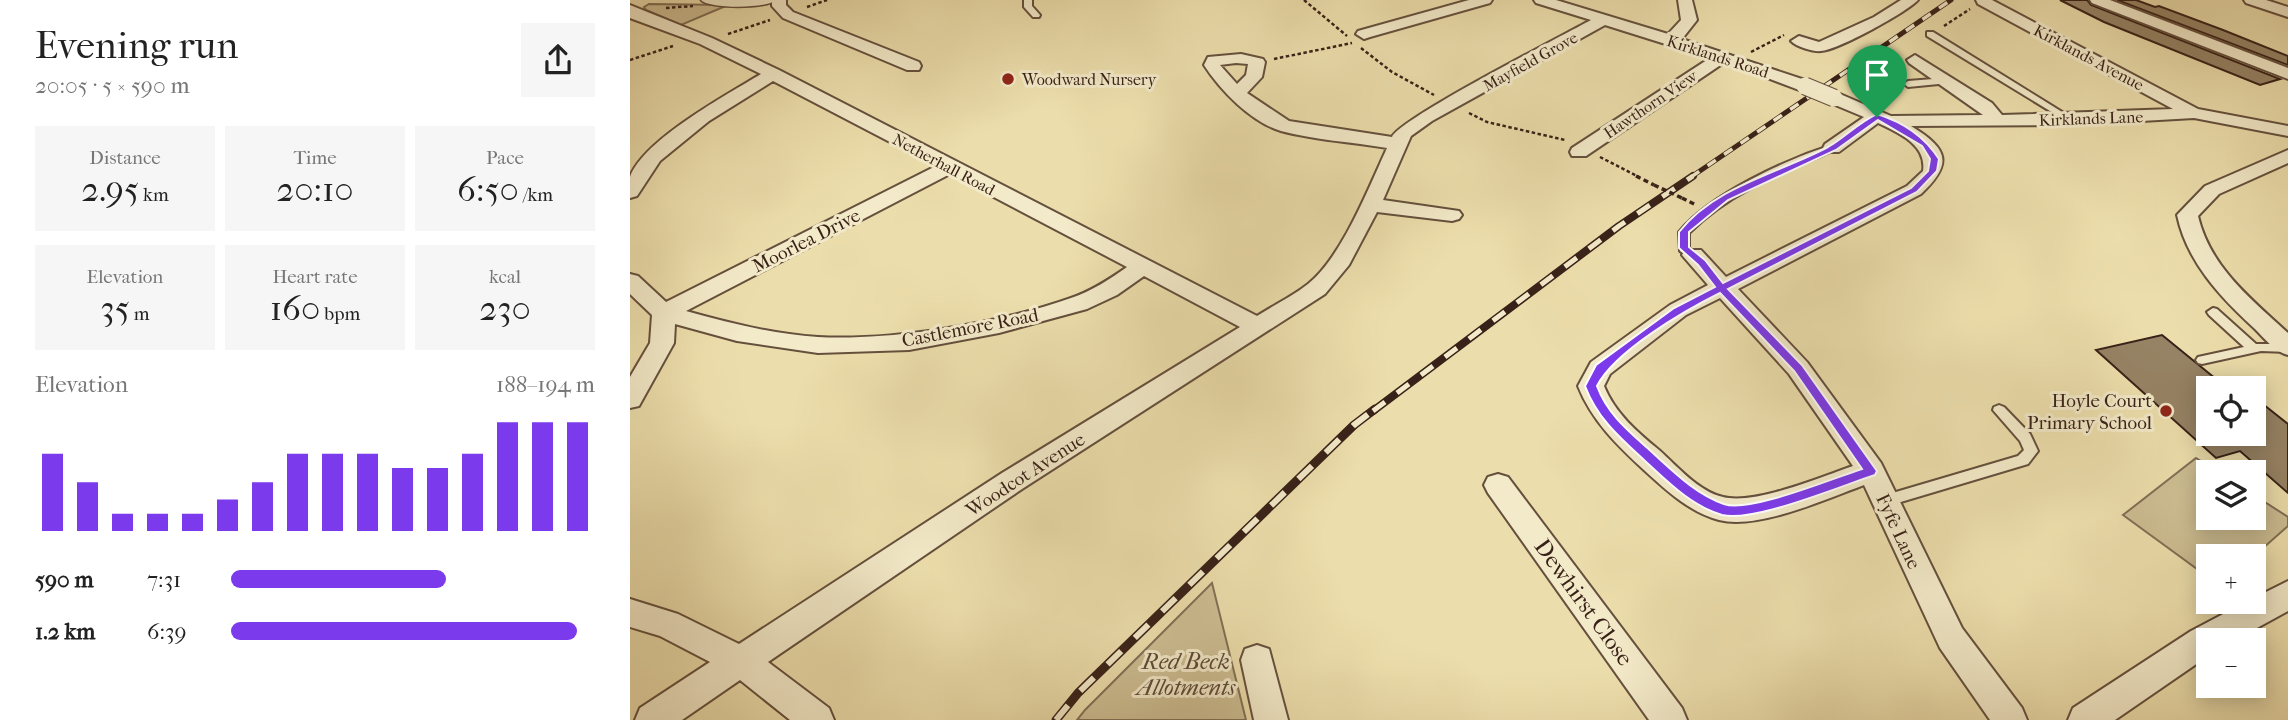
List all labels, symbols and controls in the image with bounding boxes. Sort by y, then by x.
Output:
street label: Kirklands Avenue [2030,20,2147,95]
text: Evening run [35,23,238,68]
button: share [521,23,595,97]
street label: Mayfield Grove [1480,28,1581,95]
street label: Kirklands Road [1665,31,1771,82]
pin [1847,45,1907,117]
icon: arrive [1858,56,1896,94]
street label: Hawthorn View [1600,66,1701,143]
place label: Woodward Nursery [1021,70,1157,89]
marker: Woodward Nursery [1000,71,1016,87]
text: 20:05 · 5 × 590 m [35,72,190,99]
street label: Kirklands Lane [2038,107,2144,130]
street label: Netherhall Road [889,129,998,200]
text: Distance [89,147,161,169]
text: Time [293,147,337,169]
text: Pace [486,147,524,169]
text: 2.95 [81,169,139,210]
text: 20:10 [276,169,354,210]
text: 6:50 [457,169,519,210]
text: km [139,184,169,206]
text: /km [519,184,553,206]
street label: Moorlea Drive [749,204,864,277]
text: Elevation [87,266,163,288]
text: Heart rate [272,266,358,288]
text: kcal [489,266,521,288]
text: 35 [100,288,130,329]
text: 160 [270,288,320,329]
text: 230 [479,288,531,329]
text: m [130,303,150,325]
text: bpm [320,303,360,325]
street label: Castlemore Road [900,304,1041,352]
text: Elevation [35,371,128,398]
text: 188–194 m [496,371,595,398]
map controls [2196,376,2266,698]
button: locate [2196,376,2266,446]
place label: Hoyle Court Primary School [2027,390,2152,434]
marker: Hoyle Court Primary School [2158,403,2174,419]
street label: Woodcot Avenue [961,428,1089,522]
button: layers [2196,460,2266,530]
street label: Fyfe Lane [1871,490,1925,573]
street label: Dewhirst Close [1529,534,1639,671]
button: + [2196,544,2266,614]
text: 590 m [35,566,94,593]
text: 7:31 [147,566,181,593]
text: 1.2 km [35,618,95,645]
text: 6:39 [147,618,187,645]
button: − [2196,628,2266,698]
park label: Red Beck Allotments [1134,648,1236,701]

